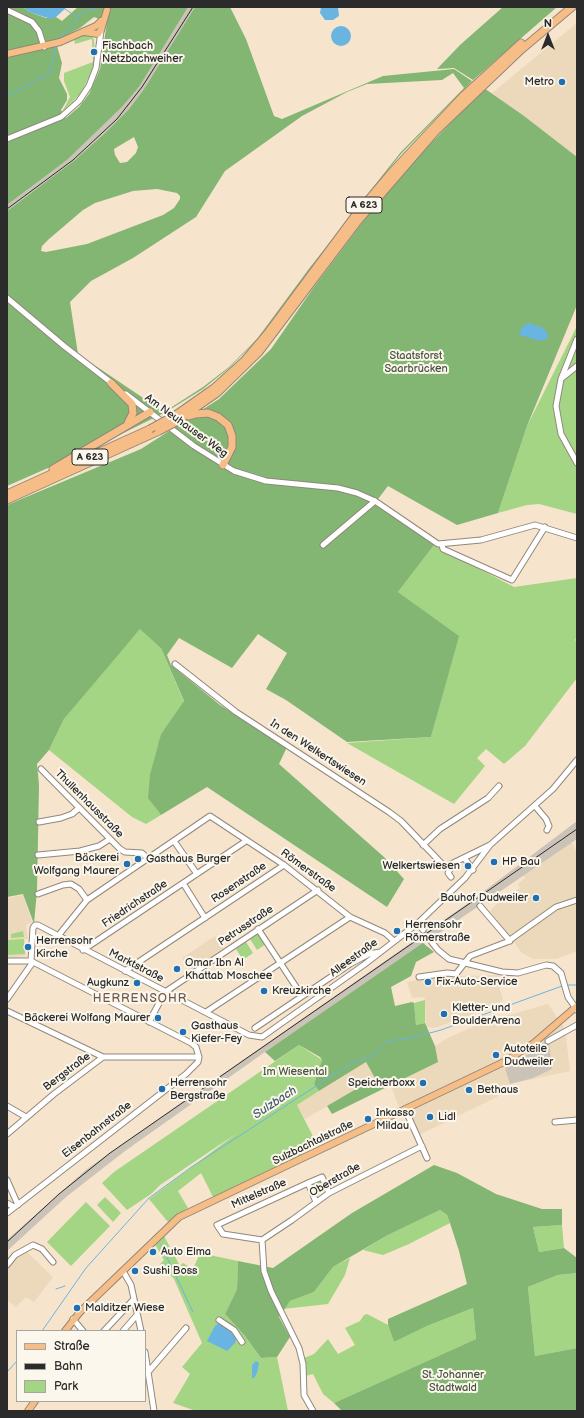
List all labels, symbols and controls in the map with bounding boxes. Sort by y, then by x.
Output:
north arrow [528,16,568,56]
text: N [544,17,552,30]
place label: Fischbach Netzbachweiher [102,39,183,65]
marker: Fischbach Netzbachweiher [89,47,99,57]
place label: Metro [525,75,554,89]
marker: Metro [557,77,567,87]
road number: A 623 [346,197,382,213]
park label: Staatsforst Saarbrücken [384,349,448,375]
street label: Am Neuhauser Weg [142,391,230,461]
road number: A 623 [72,449,108,465]
street label: In den Welkertswiesen [267,717,369,789]
street label: Thullenhausstraße [52,767,126,841]
street label: Römerstraße [278,847,338,895]
place label: Bäckerei Wolfgang Maurer [34,851,119,877]
place label: Gasthaus Burger [146,852,230,866]
marker: Gasthaus Burger [133,854,143,864]
place label: HP Bau [502,855,540,869]
marker: HP Bau [489,857,499,867]
marker: Bäckerei Wolfgang Maurer [122,859,132,869]
place label: Welkertswiesen [382,859,460,873]
street label: Rosenstraße [209,860,269,906]
marker: Welkertswiesen [463,861,473,871]
street label: Friedrichstraße [100,877,170,931]
place label: Bauhof Dudweiler [440,891,528,905]
marker: Bauhof Dudweiler [531,893,541,903]
street label: Petrusstraße [216,903,276,949]
place label: Herrensohr Römerstraße [405,918,470,944]
marker: Herrensohr Römerstraße [392,926,402,936]
place label: Herrensohr Kirche [36,934,93,960]
street label: Alleestraße [327,936,381,980]
marker: Herrensohr Kirche [23,942,33,952]
street label: Marktstraße [106,946,166,986]
place label: Omar Ibn Al Khattab Moschee [185,956,272,982]
marker: Omar Ibn Al Khattab Moschee [172,964,182,974]
place label: Fix-Auto-Service [436,975,518,989]
place label: Augkunz [87,976,129,990]
marker: Fix-Auto-Service [423,977,433,987]
marker: Augkunz [132,978,142,988]
place label: Kreuzkirche [272,984,331,998]
marker: Kreuzkirche [259,986,269,996]
district label: HERRENSOHR [93,992,187,1006]
place label: Kletter- und BoulderArena [452,1001,520,1027]
marker: Kletter- und BoulderArena [439,1009,449,1019]
place label: Bäckerei Wolfang Maurer [24,1011,150,1025]
marker: Bäckerei Wolfang Maurer [153,1013,163,1023]
place label: Gasthaus Kiefer-Fey [191,1019,242,1045]
marker: Gasthaus Kiefer-Fey [178,1027,188,1037]
place label: Autoteile Dudweiler [504,1042,553,1068]
street label: Bergstraße [41,1050,93,1094]
marker: Autoteile Dudweiler [491,1050,501,1060]
park label: Im Wiesental [263,1065,327,1079]
place label: Herrensohr Bergstraße [170,1076,227,1102]
place label: Speicherboxx [348,1076,415,1090]
marker: Speicherboxx [418,1078,428,1088]
place label: Bethaus [477,1083,518,1097]
marker: Herrensohr Bergstraße [157,1084,167,1094]
water label: Sulzbach [250,1084,300,1122]
marker: Bethaus [464,1085,474,1095]
street label: Eisenbahnstraße [60,1099,134,1161]
place label: Inkasso Mildau [376,1106,414,1132]
place label: Lidl [438,1110,456,1124]
marker: Lidl [425,1112,435,1122]
marker: Inkasso Mildau [363,1114,373,1124]
street label: Sulzbachtalstraße [271,1118,355,1168]
street label: Oberstraße [307,1160,363,1200]
street label: Mittelstraße [229,1176,289,1212]
place label: Auto Elma [161,1245,211,1259]
marker: Auto Elma [148,1247,158,1257]
place label: Sushi Boss [143,1264,198,1278]
marker: Sushi Boss [130,1266,140,1276]
place label: Malditzer Wiese [85,1301,164,1315]
marker: Malditzer Wiese [72,1303,82,1313]
legend [16,1330,146,1402]
text: Straße [54,1339,90,1354]
text: Bahn [54,1359,82,1374]
park label: St. Johanner Stadtwald [422,1368,484,1394]
text: Park [54,1379,78,1394]

